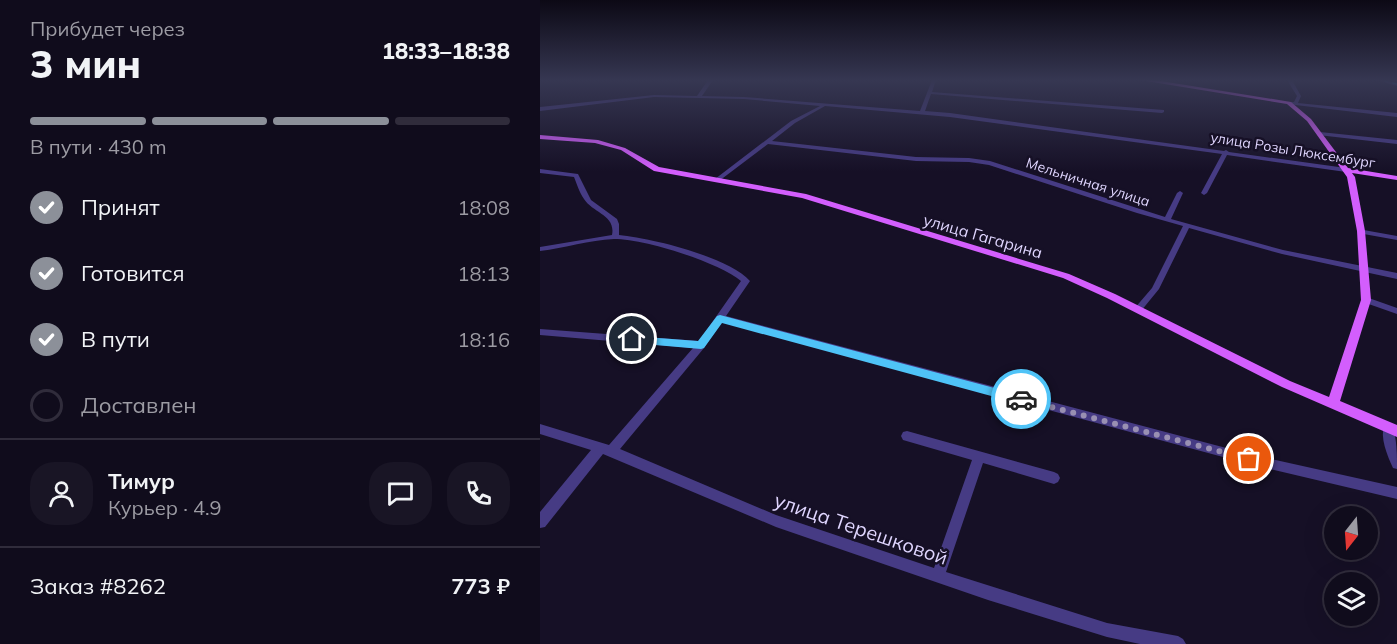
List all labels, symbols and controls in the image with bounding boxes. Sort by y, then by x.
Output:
text: Прибудет через [30,16,185,41]
text: 18:33–18:38 [382,37,510,65]
text: 3 мин [30,39,141,88]
street label: улица Розы Люксембург [1209,128,1377,172]
text: В пути · 430 m [30,134,166,159]
street label: Мельничная улица [1024,153,1152,211]
icon: check [30,191,63,224]
text: Принят [81,193,160,221]
text: 18:08 [457,195,510,220]
street label: улица Гагарина [921,209,1045,263]
icon: check [30,257,63,290]
text: Готовится [81,259,185,287]
text: 18:13 [457,261,510,286]
pin [606,313,657,364]
icon: home [615,322,648,355]
icon: check [30,323,63,356]
text: В пути [81,325,150,353]
text: 18:16 [457,327,510,352]
courier [991,369,1051,429]
icon: car [1005,383,1038,416]
text: Доставлен [81,391,197,419]
pin [1223,433,1274,484]
icon: bag [1232,442,1265,475]
button: person [30,462,93,525]
button: chat [369,462,432,525]
button: phone [447,462,510,525]
text: Тимур [108,467,175,495]
street label: улица Терешковой [771,487,951,570]
text: Курьер · 4.9 [108,495,222,520]
north arrow [1324,506,1378,560]
map controls [1324,506,1378,626]
text: Заказ #8262 [30,572,166,600]
text: 773 ₽ [451,572,510,600]
button: layers [1324,572,1378,626]

